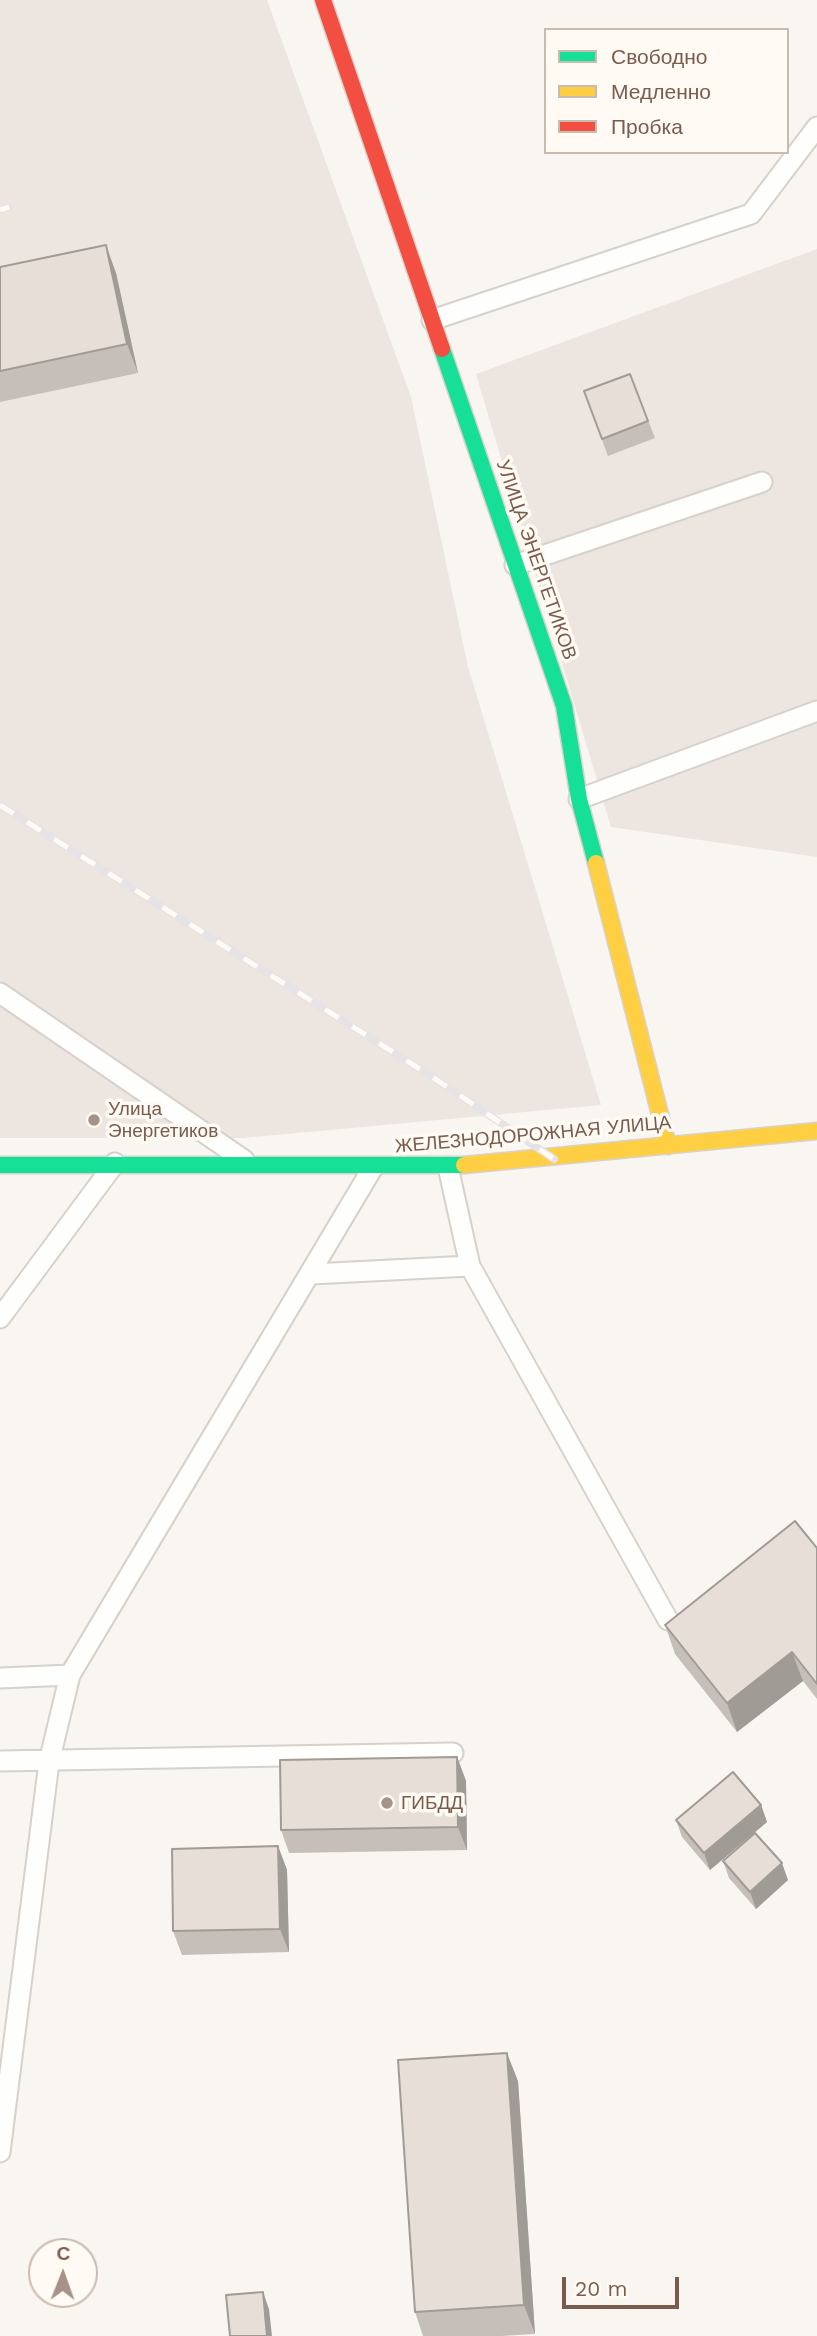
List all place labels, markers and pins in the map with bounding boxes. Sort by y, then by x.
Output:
place label: Улица Энергетиков [108,1098,218,1142]
marker: Улица Энергетиков [86,1112,102,1128]
place label: ГИБДД [401,1792,463,1814]
marker: ГИБДД [379,1795,395,1811]

